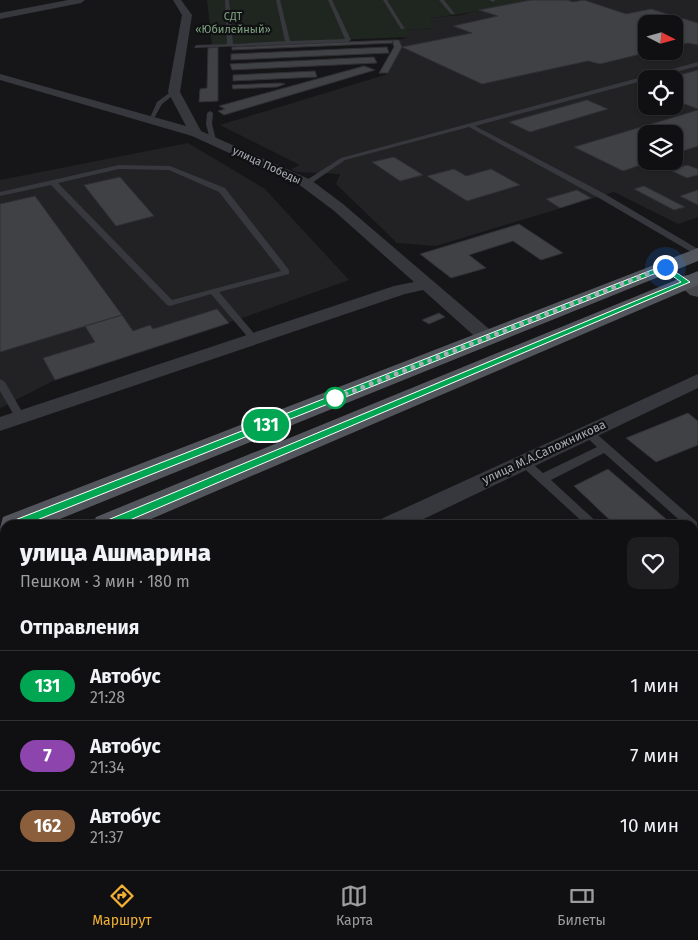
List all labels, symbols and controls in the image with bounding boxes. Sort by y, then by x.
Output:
park label: СДТ «Юбилейный» [195,10,271,36]
north arrow [638,15,682,60]
map controls [638,15,683,170]
button: locate [638,70,683,115]
button: layers [638,125,683,170]
street label: улица Победы [231,144,303,187]
your location [653,255,678,280]
unlabelled marker [324,387,346,409]
line badge: 131 [237,409,295,441]
text: 131 [253,414,279,436]
street label: улица М.А.Сапожникова [480,417,608,487]
button: heart [627,537,679,589]
text: улица Ашмарина [20,539,211,567]
text: Пешком · 3 мин · 180 m [20,572,190,591]
text: Отправления [20,616,139,639]
text: Автобус [90,665,161,688]
text: 1 мин [630,674,679,697]
text: 131 [35,675,60,697]
text: 21:28 [90,688,125,707]
text: Автобус [90,735,161,758]
text: 7 мин [630,744,679,767]
text: 7 [43,745,52,767]
text: 21:34 [90,758,125,777]
text: Автобус [90,805,161,828]
text: 10 мин [620,814,679,837]
text: 162 [34,815,61,837]
text: 21:37 [90,828,123,847]
tab: Маршрут [92,882,152,929]
tab: Карта [336,882,373,929]
tab: Билеты [557,882,606,929]

